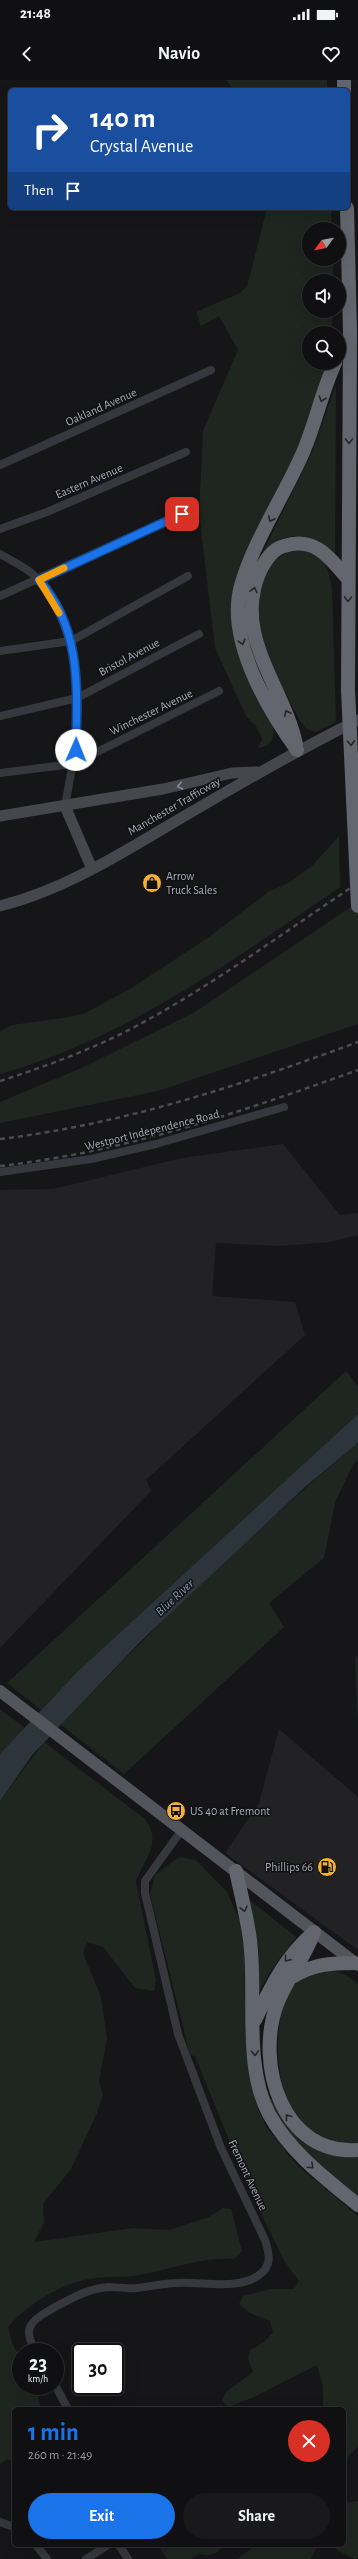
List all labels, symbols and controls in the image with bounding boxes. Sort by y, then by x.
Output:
text: 21:48 [20,6,51,21]
icon: back [16,43,38,65]
icon: heart [320,43,342,65]
text: Navio [158,45,200,63]
icon: right [24,104,76,156]
text: 140 m [90,105,156,133]
text: Crystal Avenue [90,138,193,156]
icon: arrive [62,180,84,202]
text: Then [24,183,54,198]
north arrow [302,222,346,266]
map controls [302,222,346,370]
button: sound [302,274,346,318]
button: search [302,326,346,370]
street label: Oakland Avenue [64,386,138,428]
one-way arrow [318,396,326,403]
one-way arrow [345,438,353,444]
street label: Eastern Avenue [54,461,124,501]
pin [165,497,199,531]
icon: arrive [171,503,193,525]
one-way arrow [268,515,276,522]
one-way arrow [249,587,258,594]
one-way arrow [343,596,352,602]
street label: Bristol Avenue [97,636,161,678]
one-way arrow [237,638,246,645]
street label: Winchester Avenue [108,687,194,737]
one-way arrow [284,709,292,717]
position arrow [55,729,97,771]
one-way arrow [346,740,355,746]
street label: Manchester Trafficway [126,775,223,838]
one-way arrow [176,781,183,789]
place label: Arrow Truck Sales [166,870,217,896]
shop icon: Arrow Truck Sales [141,872,163,894]
street label: Westport Independence Road [83,1107,221,1153]
water label: Blue River [153,1577,197,1619]
bus stop icon: US 40 at Fremont [165,1800,187,1822]
place label: US 40 at Fremont [190,1805,270,1817]
fuel station icon: Phillips 66 [316,1856,338,1878]
place label: Phillips 66 [265,1861,313,1873]
one-way arrow [239,1906,248,1912]
one-way arrow [285,1955,292,1962]
one-way arrow [251,2050,260,2056]
one-way arrow [286,2114,293,2121]
street label: Fremont Avenue [226,2138,270,2212]
one-way arrow [306,2161,314,2168]
speed limit sign: 30 [72,2343,124,2395]
text: 23 [29,2354,47,2374]
text: km/h [28,2374,48,2384]
button: close [288,2420,330,2462]
text: 1 min [28,2421,79,2445]
text: 260 m · 21:49 [28,2449,92,2462]
button: Exit [28,2493,175,2539]
button: Share [183,2493,330,2539]

